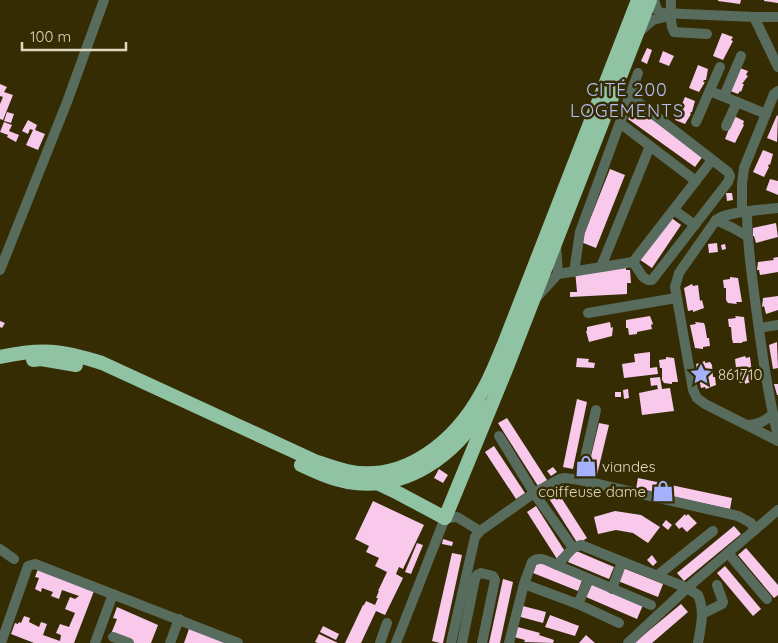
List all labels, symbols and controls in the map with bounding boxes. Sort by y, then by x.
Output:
scale bar [22,20,126,52]
text: 100 m [30,27,71,46]
district label: CITÉ 200 LOGEMENTS [570,78,684,122]
place icon: 861710 [688,361,714,387]
place label: 861710 [718,365,763,384]
shop icon: viandes [573,453,599,479]
place label: viandes [602,457,656,476]
shop icon: coiffeuse dame [650,478,676,504]
place label: coiffeuse dame [538,482,646,501]

